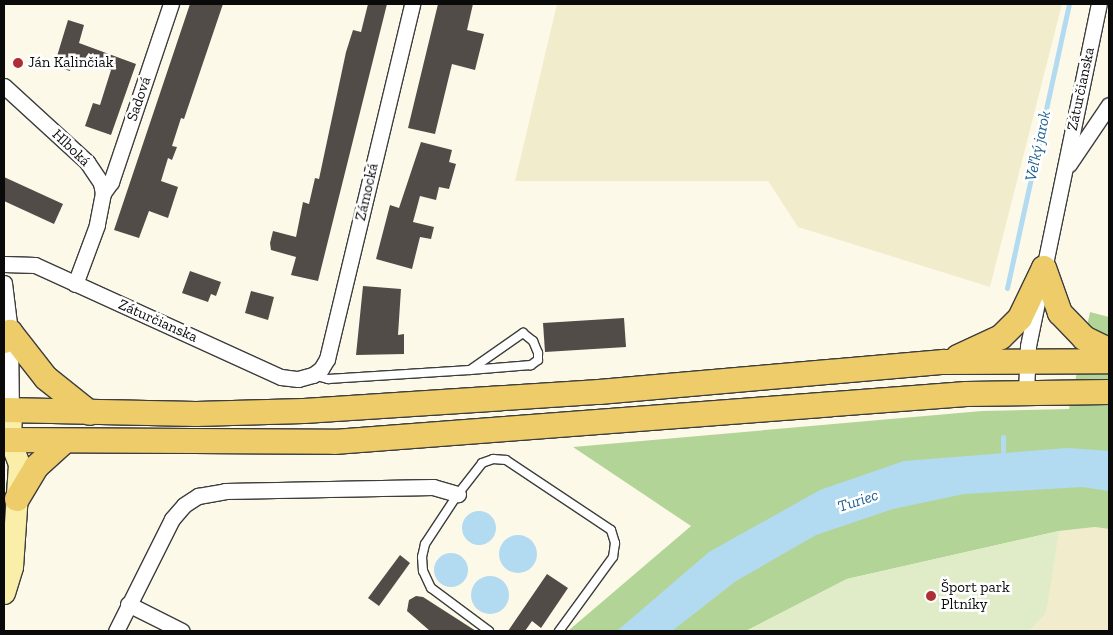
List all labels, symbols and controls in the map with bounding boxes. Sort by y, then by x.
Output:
street label: Záturčianska [1063,46,1099,132]
place label: Ján Kalinčiak [28,54,114,72]
marker: Ján Kalinčiak [12,57,24,69]
street label: Sadová [123,74,155,124]
water label: Veľký jarok [1021,109,1055,183]
street label: Hlboká [48,126,94,170]
street label: Zámocká [352,161,382,223]
street label: Záturčianska [116,296,200,346]
water label: Turiec [835,485,881,517]
place label: Šport park Pltníky [941,578,1010,613]
marker: Šport park Pltníky [925,590,937,602]

